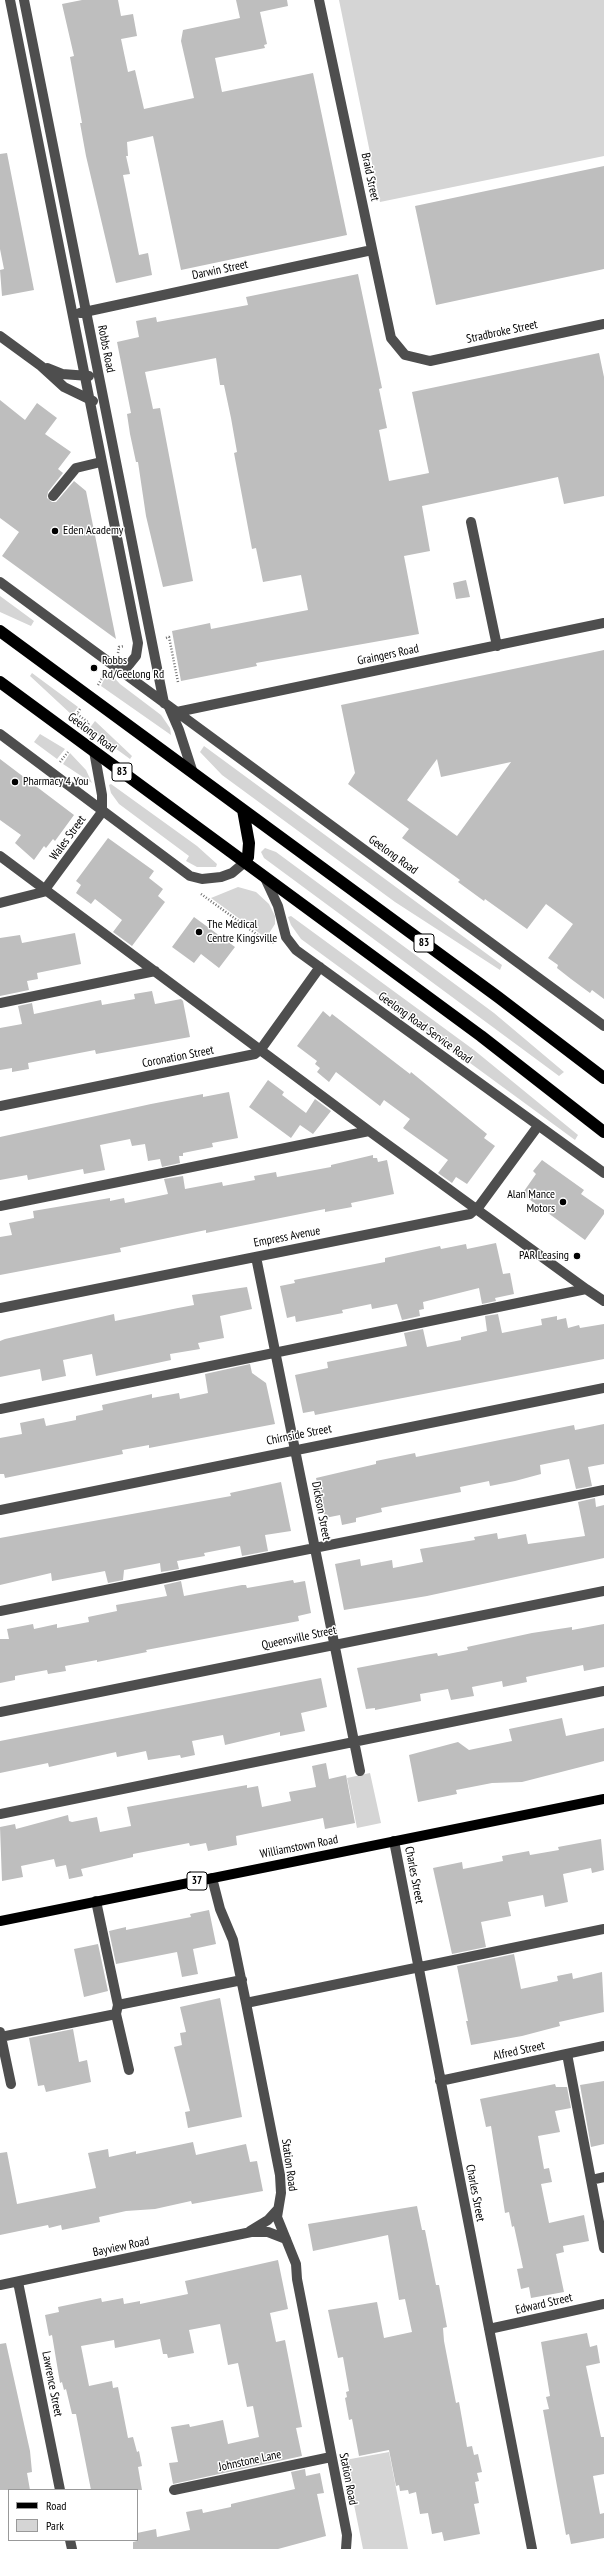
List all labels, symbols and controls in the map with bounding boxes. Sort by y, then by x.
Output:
street label: Braid Street [358,152,382,202]
street label: Darwin Street [191,257,249,283]
street label: Stradbroke Street [465,317,539,347]
street label: Robbs Road [94,324,118,374]
place label: Eden Academy [63,524,123,538]
marker: Eden Academy [50,526,60,536]
street label: Graingers Road [356,641,420,669]
place label: Robbs Rd/Geelong Rd [102,654,164,682]
marker: Robbs Rd/Geelong Rd [89,663,99,673]
street label: Geelong Road [65,710,119,756]
road number: 83 [112,763,132,781]
place label: Pharmacy 4 You [23,775,89,789]
marker: Pharmacy 4 You [10,777,20,787]
street label: Wales Street [47,813,89,863]
street label: Geelong Road [366,832,420,878]
place label: The Medical Centre Kingsville [207,918,277,946]
marker: The Medical Centre Kingsville [194,927,204,937]
road number: 83 [414,934,434,952]
street label: Geelong Road Service Road [375,989,475,1067]
street label: Coronation Street [141,1043,215,1071]
place label: Alan Mance Motors [507,1188,555,1216]
marker: Alan Mance Motors [558,1197,568,1207]
street label: Empress Avenue [253,1223,321,1251]
place label: PAR Leasing [519,1249,569,1263]
marker: PAR Leasing [572,1251,582,1261]
street label: Chirnside Street [265,1422,333,1448]
street label: Dickson Street [308,1480,334,1542]
street label: Queensville Street [260,1623,338,1653]
street label: Williamstown Road [259,1832,339,1862]
street label: Charles Street [401,1845,427,1905]
road number: 37 [187,1872,207,1890]
street label: Alfred Street [492,2039,546,2063]
street label: Station Road [278,2138,300,2192]
street label: Charles Street [462,2163,488,2223]
street label: Bayview Road [91,2234,151,2260]
street label: Edward Street [514,2290,574,2318]
street label: Lawrence Street [39,2350,65,2418]
street label: Johnstone Lane [217,2447,283,2475]
street label: Station Road [336,2452,360,2506]
legend [8,2489,138,2541]
text: Road [46,2498,66,2513]
text: Park [46,2518,64,2533]

